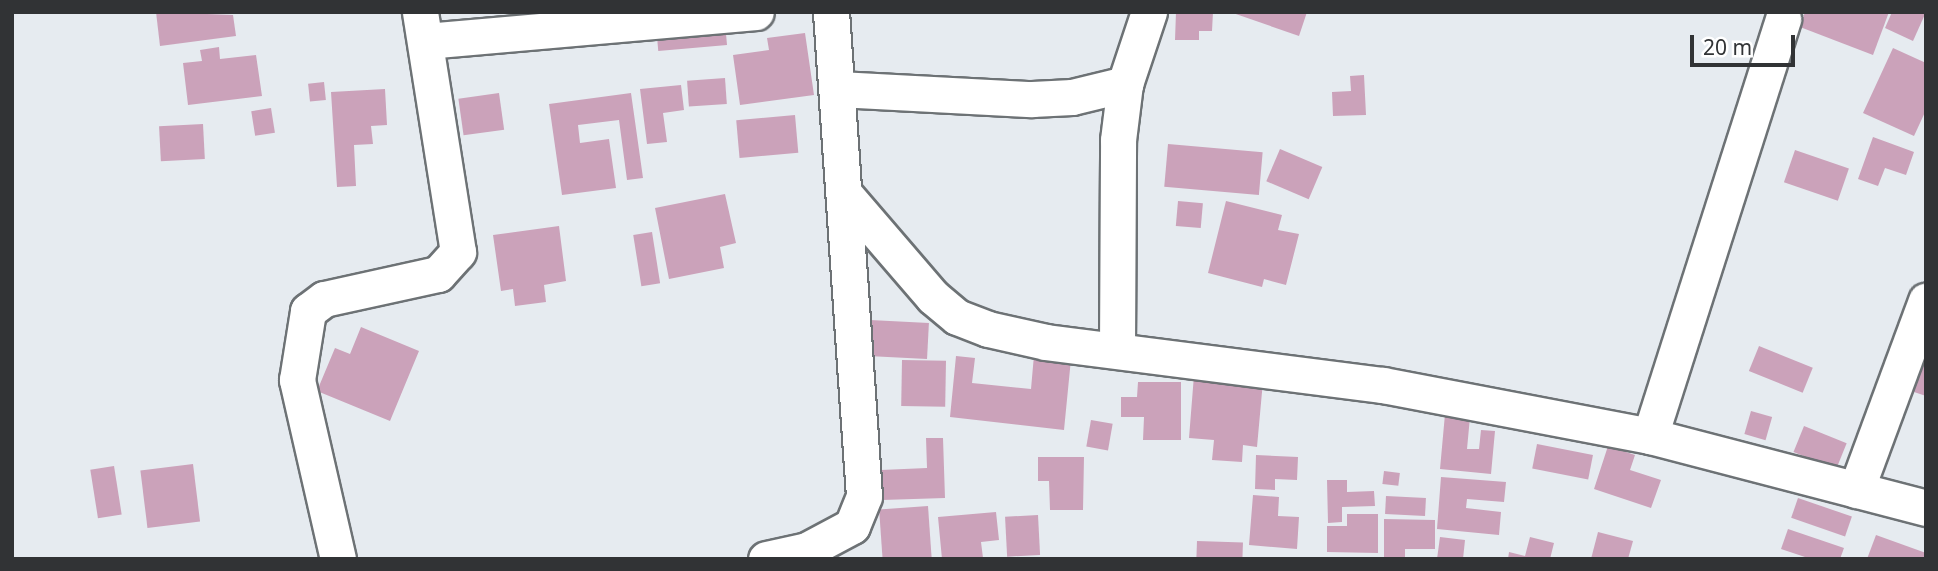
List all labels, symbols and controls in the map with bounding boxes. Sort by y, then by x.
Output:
scale bar [1693,21,1798,65]
text: 20 m [1703,33,1752,61]

